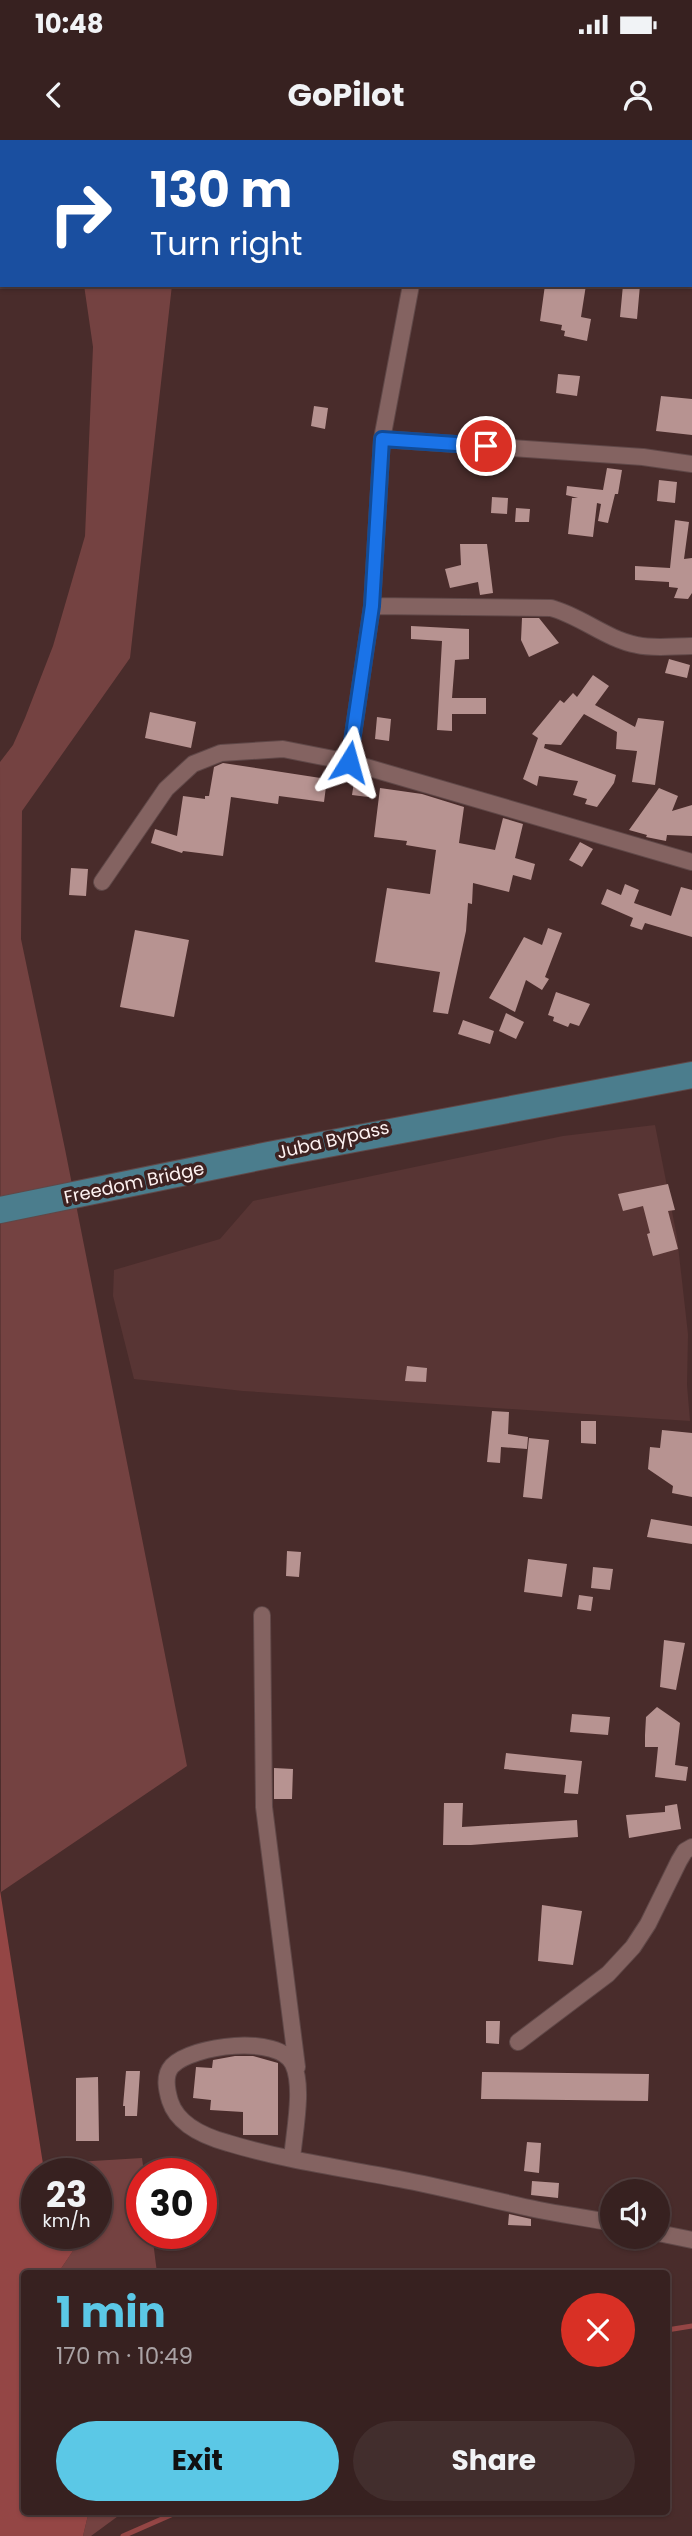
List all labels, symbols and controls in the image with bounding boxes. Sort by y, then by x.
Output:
text: 10:48 [35,6,104,42]
text: GoPilot [288,72,405,117]
icon: back [35,76,73,114]
icon: person [619,76,657,114]
text: 130 m [150,156,292,224]
icon: right [35,168,126,259]
text: Turn right [150,221,302,266]
pin [456,416,516,476]
icon: arrive [467,427,505,465]
position arrow [312,725,386,799]
street label: Juba Bypass [274,1114,391,1165]
street label: Freedom Bridge [61,1155,206,1210]
speed limit sign: 30 [126,2158,217,2249]
text: 23 [46,2170,87,2219]
map controls [600,2179,670,2249]
button: sound [600,2179,670,2249]
text: km/h [43,2208,90,2233]
text: 1 min [56,2283,166,2342]
button: close [561,2293,635,2367]
text: 170 m · 10:49 [56,2340,193,2372]
button: Exit [56,2421,339,2501]
button: Share [353,2421,635,2501]

